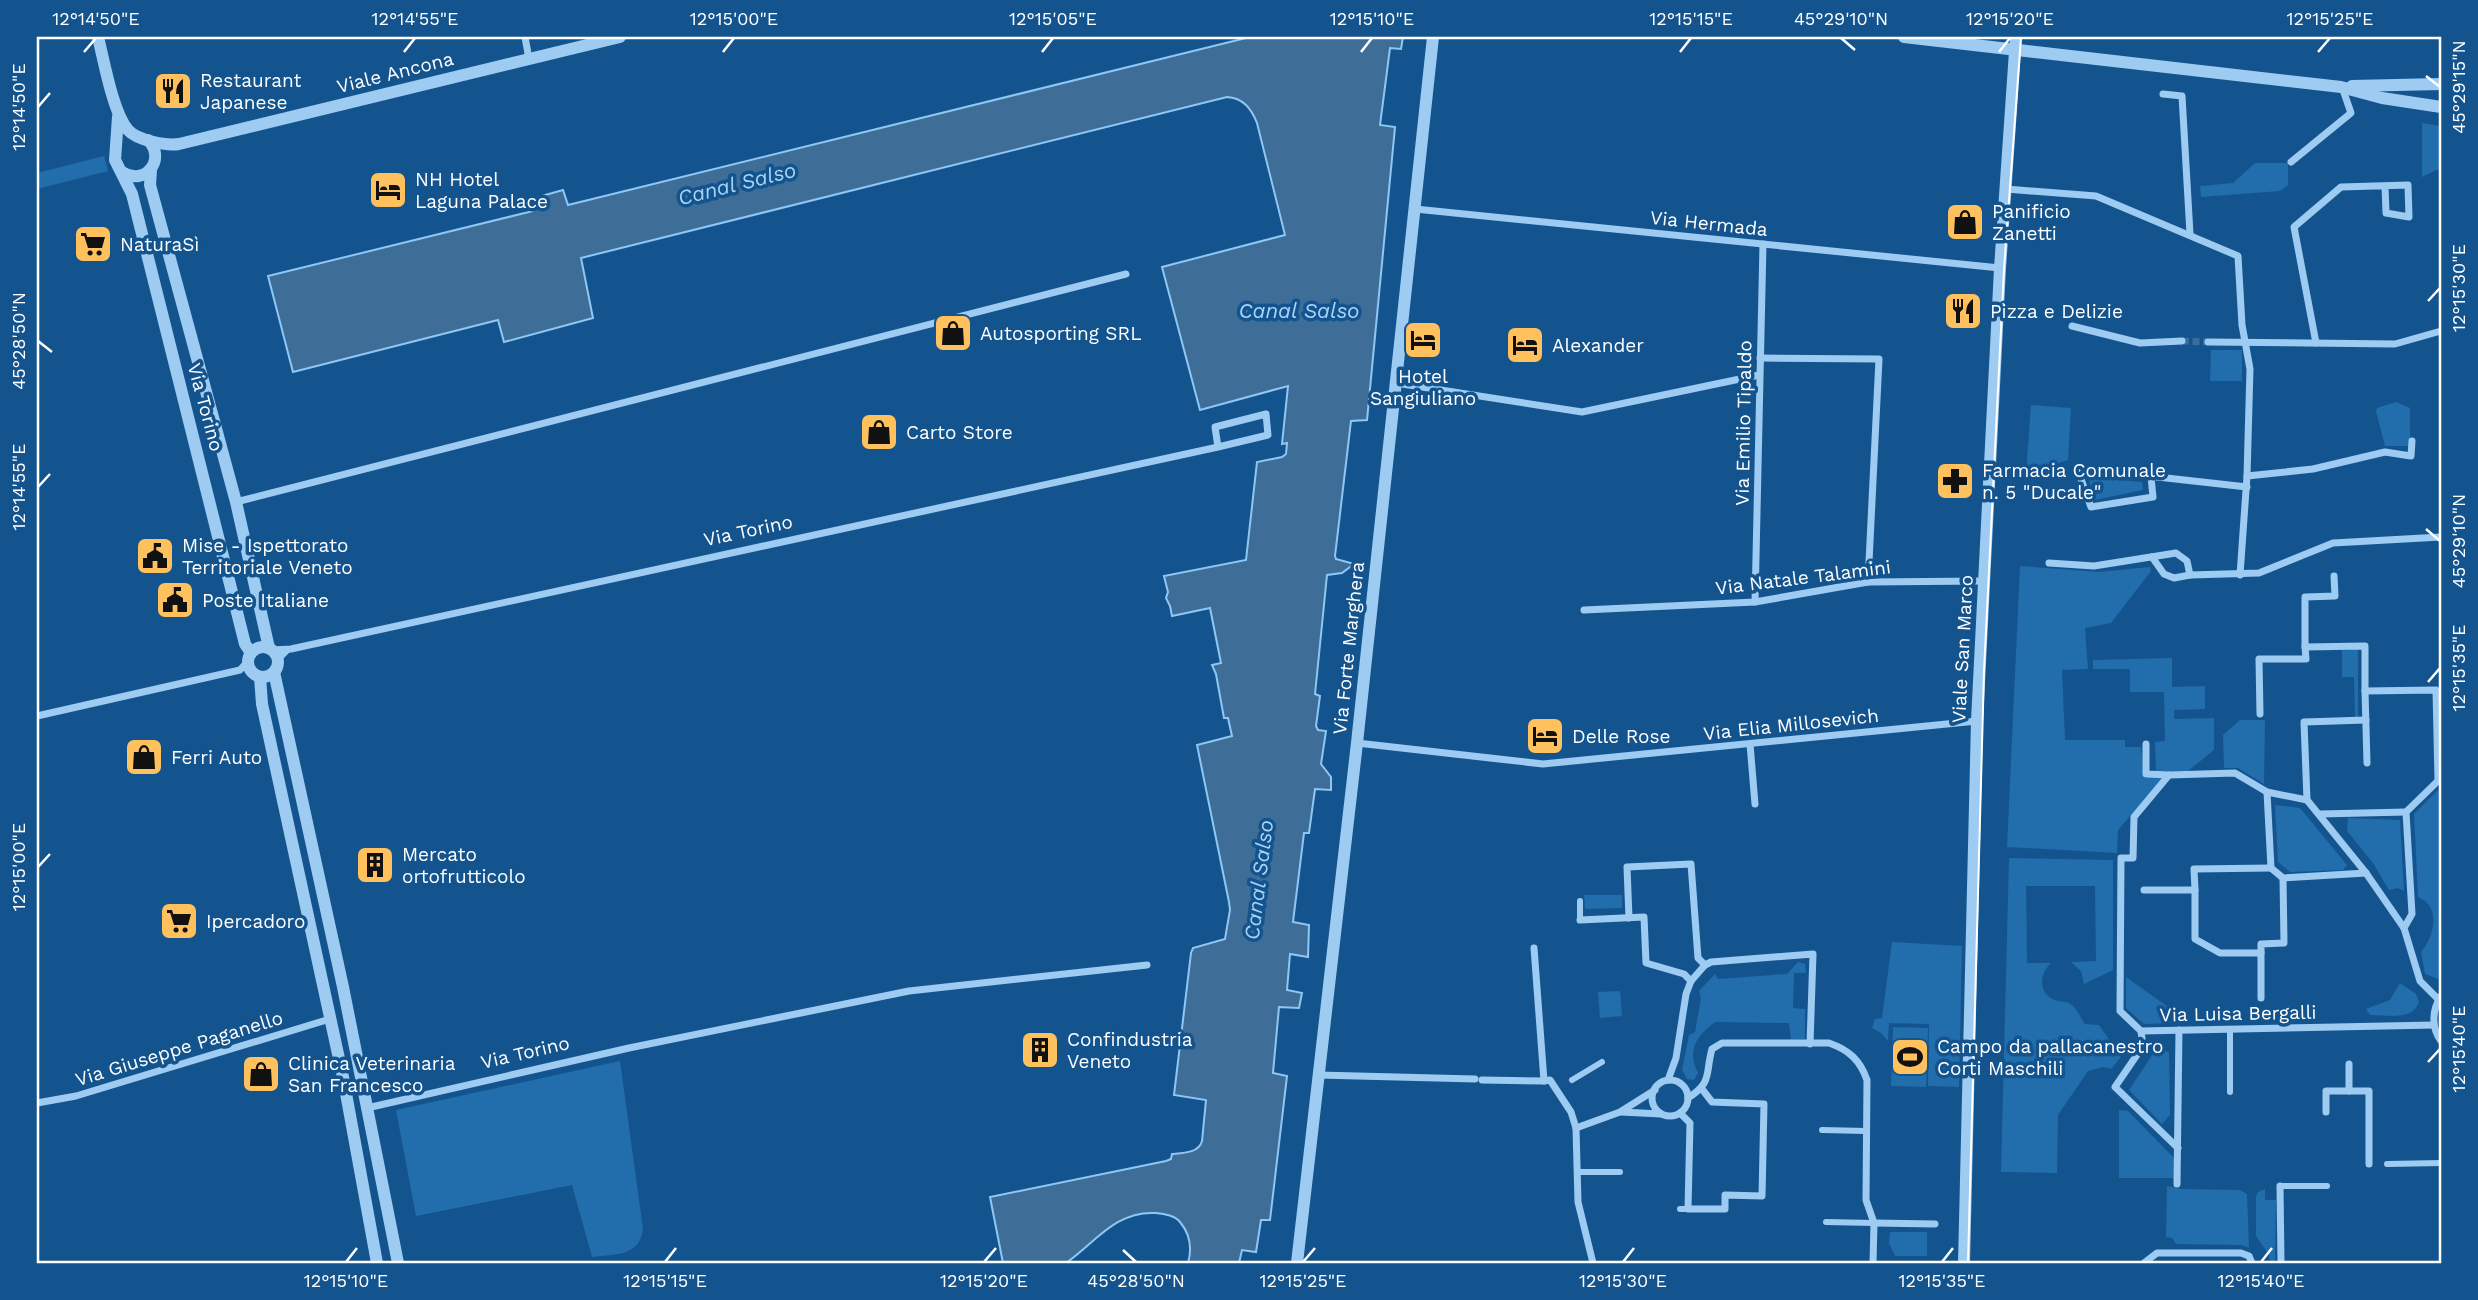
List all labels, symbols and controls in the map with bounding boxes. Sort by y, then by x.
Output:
text: 12°14'50"E [52,8,140,29]
text: 12°14'55"E [372,8,458,29]
text: 12°15'00"E [690,8,778,29]
text: 12°15'05"E [1009,8,1097,29]
text: 12°15'10"E [1330,8,1414,29]
text: 12°15'15"E [1649,8,1733,29]
text: 45°29'10"N [1794,8,1888,29]
text: 12°15'20"E [1966,8,2054,29]
text: 12°15'25"E [2286,8,2374,29]
text: 45°29'15"N [2448,40,2469,134]
street label: Viale Ancona [334,47,456,98]
text: 12°14'50"E [8,63,29,151]
place label: Restaurant Japanese [200,69,302,114]
restaurant icon: Restaurant Japanese [152,70,194,112]
water label: Canal Salso [675,157,799,210]
place label: NH Hotel Laguna Palace [415,168,548,213]
hotel icon: NH Hotel Laguna Palace [367,169,409,211]
place label: Panificio Zanetti [1992,200,2071,245]
shop icon: Panificio Zanetti [1944,201,1986,243]
street label: Via Hermada [1649,206,1769,241]
supermarket icon: NaturaSì [72,223,114,265]
place label: NaturaSì [120,233,199,256]
text: 12°15'30"E [2448,244,2469,332]
restaurant icon: Pizza e Delizie [1942,290,1984,332]
text: 45°28'50"N [8,292,29,390]
water label: Canal Salso [1239,298,1359,323]
place label: Pizza e Delizie [1990,300,2123,323]
shop icon: Autosporting SRL [932,312,974,354]
hotel icon: Hotel Sangiuliano [1402,319,1444,361]
place label: Autosporting SRL [980,322,1142,345]
hotel icon: Alexander [1504,324,1546,366]
place label: Alexander [1552,334,1644,357]
street label: Via Emilio Tipaldo [1731,340,1756,506]
street label: Via Torino [183,360,228,454]
place label: Hotel Sangiuliano [1370,365,1476,410]
shop icon: Carto Store [858,411,900,453]
place label: Carto Store [906,421,1013,444]
text: 12°14'55"E [8,444,29,530]
place label: Farmacia Comunale n. 5 "Ducale" [1982,459,2166,504]
pharmacy icon: Farmacia Comunale n. 5 "Ducale" [1934,460,1976,502]
text: 45°29'10"N [2448,494,2469,588]
street label: Via Torino [701,510,795,551]
place label: Mise - Ispettorato Territoriale Veneto [182,534,353,579]
public building icon: Mise - Ispettorato Territoriale Veneto [134,535,176,577]
street label: Via Natale Talamini [1714,555,1892,600]
street label: Via Forte Marghera [1328,560,1369,736]
street label: Viale San Marco [1947,574,1978,724]
public building icon: Poste Italiane [154,579,196,621]
place label: Poste Italiane [202,589,329,612]
text: 12°15'35"E [2448,624,2469,712]
street label: Via Elia Millosevich [1702,704,1880,745]
hotel icon: Delle Rose [1524,715,1566,757]
place label: Delle Rose [1572,725,1670,748]
shop icon: Ferri Auto [123,736,165,778]
place label: Ferri Auto [171,746,262,769]
water label: Canal Salso [1239,818,1278,941]
text: 12°15'00"E [8,823,29,911]
place label: Mercato ortofrutticolo [402,843,526,888]
building icon: Mercato ortofrutticolo [354,844,396,886]
supermarket icon: Ipercadoro [158,900,200,942]
place label: Ipercadoro [206,910,305,933]
street label: Via Luisa Bergalli [2159,1001,2317,1026]
street label: Via Giuseppe Paganello [73,1006,286,1091]
text: 12°15'40"E [2448,1006,2469,1092]
place label: Confindustria Veneto [1067,1028,1193,1073]
building icon: Confindustria Veneto [1019,1029,1061,1071]
street label: Via Torino [478,1031,572,1074]
place label: Campo da pallacanestro Corti Maschili [1937,1035,2163,1080]
sports icon: Campo da pallacanestro Corti Maschili [1889,1036,1931,1078]
place label: Clinica Veterinaria San Francesco [288,1052,456,1097]
shop icon: Clinica Veterinaria San Francesco [240,1053,282,1095]
text: 12°15'10"E [304,1270,388,1291]
text: 12°15'15"E [623,1270,707,1291]
text: 12°15'20"E [940,1270,1028,1291]
text: 45°28'50"N [1087,1270,1185,1291]
text: 12°15'25"E [1259,1270,1347,1291]
text: 12°15'30"E [1579,1270,1667,1291]
text: 12°15'35"E [1898,1270,1986,1291]
text: 12°15'40"E [2218,1270,2304,1291]

